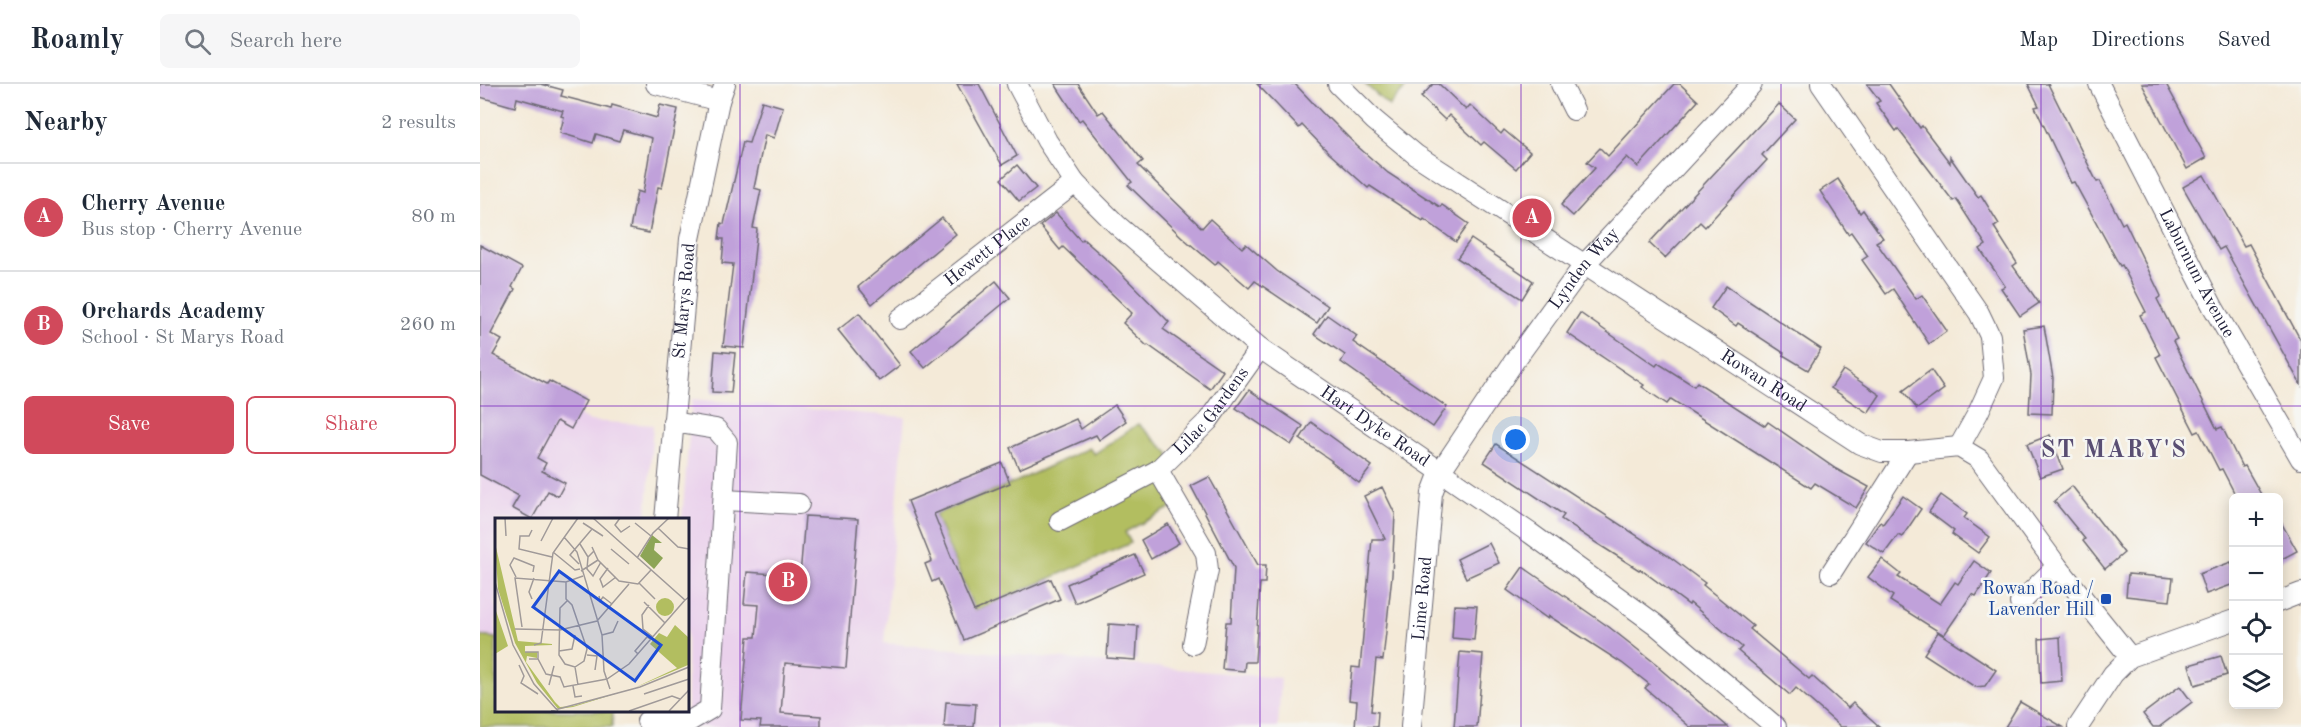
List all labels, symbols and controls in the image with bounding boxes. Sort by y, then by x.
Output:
search box [160,14,580,68]
icon: search [181,25,214,58]
text: Roamly [30,27,124,55]
text: Search here [229,30,342,52]
text: Map [2019,30,2058,51]
text: Directions [2091,30,2185,51]
text: Saved [2218,30,2271,51]
text: Nearby [24,110,108,136]
text: 2 results [381,113,456,133]
text: Cherry Avenue [81,193,225,215]
pin: A [1512,196,1552,240]
street label: Laburnum Avenue [2155,206,2238,341]
text: A [36,207,51,227]
text: 80 m [411,207,456,227]
street label: Hewett Place [941,212,1034,290]
text: Bus stop · Cherry Avenue [81,220,302,240]
street label: Lynden Way [1546,224,1623,313]
street label: St Marys Road [670,242,699,360]
text: Orchards Academy [81,301,266,323]
text: B [36,315,51,335]
text: 260 m [400,315,456,335]
text: School · St Marys Road [81,328,284,348]
street label: Rowan Road [1717,347,1810,416]
street label: Lilac Gardens [1170,364,1252,459]
street label: Hart Dyke Road [1317,383,1433,470]
button: Save [24,396,234,454]
button: Share [246,396,456,454]
your location [1501,425,1530,454]
district label: ST MARY'S [2041,439,2188,463]
map controls [2229,493,2283,709]
button: + [2229,493,2283,547]
inset map [495,518,688,712]
button: − [2229,547,2283,601]
street label: Lime Road [1410,556,1435,642]
pin: B [768,560,808,604]
place label: Rowan Road / Lavender Hill [1982,580,2094,619]
marker: Rowan Road / Lavender Hill [2099,592,2113,606]
button: locate [2229,601,2283,655]
button: layers [2229,655,2283,709]

